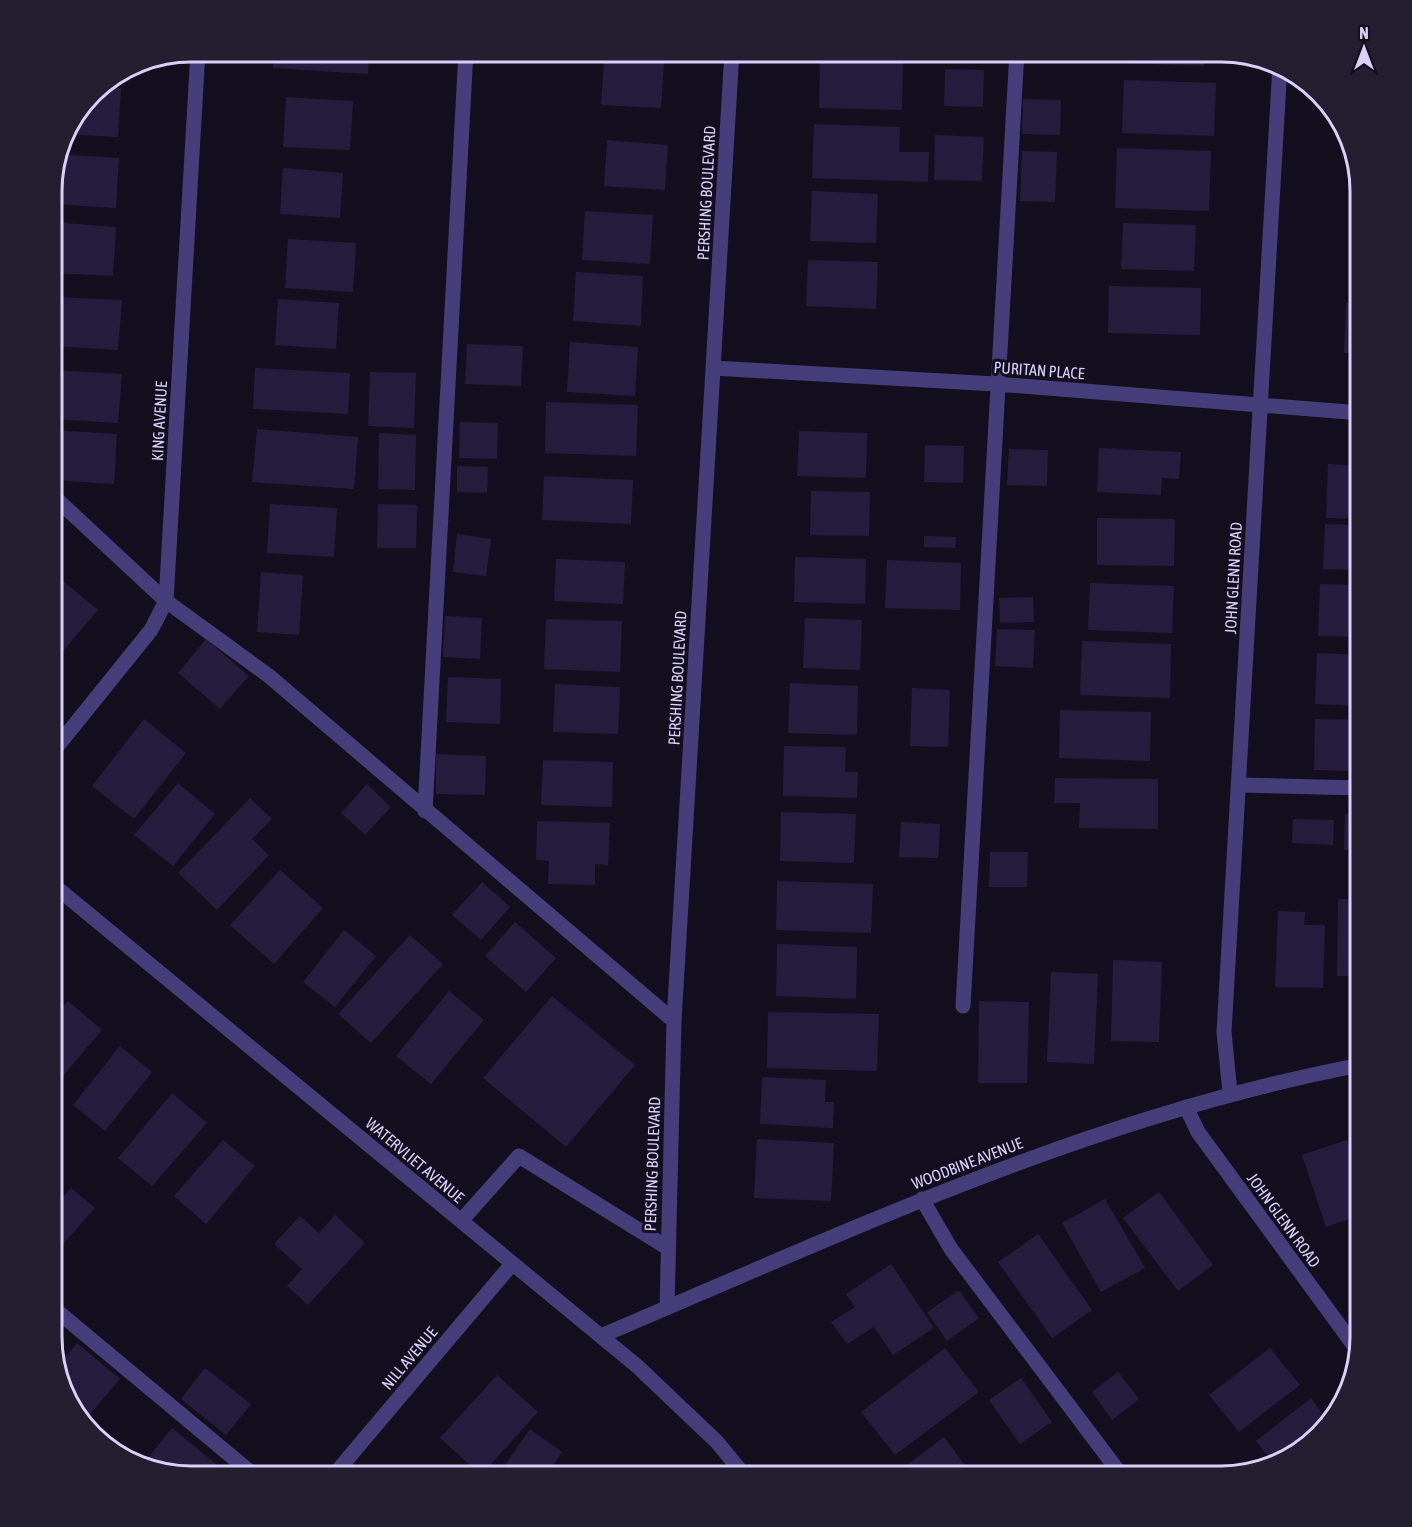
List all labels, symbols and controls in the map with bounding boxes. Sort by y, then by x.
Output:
north arrow [1334,18,1394,78]
text: N [1359,24,1369,42]
street label: PERSHING BOULEVARD [693,125,719,261]
street label: PURITAN PLACE [993,358,1085,382]
street label: KING AVENUE [148,380,170,461]
street label: JOHN GLENN ROAD [1221,522,1245,634]
street label: PERSHING BOULEVARD [664,610,690,746]
street label: PERSHING BOULEVARD [641,1096,663,1232]
street label: WATERVLIET AVENUE [362,1114,468,1206]
street label: WOODBINE AVENUE [909,1134,1025,1192]
street label: JOHN GLENN ROAD [1244,1169,1324,1271]
street label: NILL AVENUE [378,1323,440,1393]

